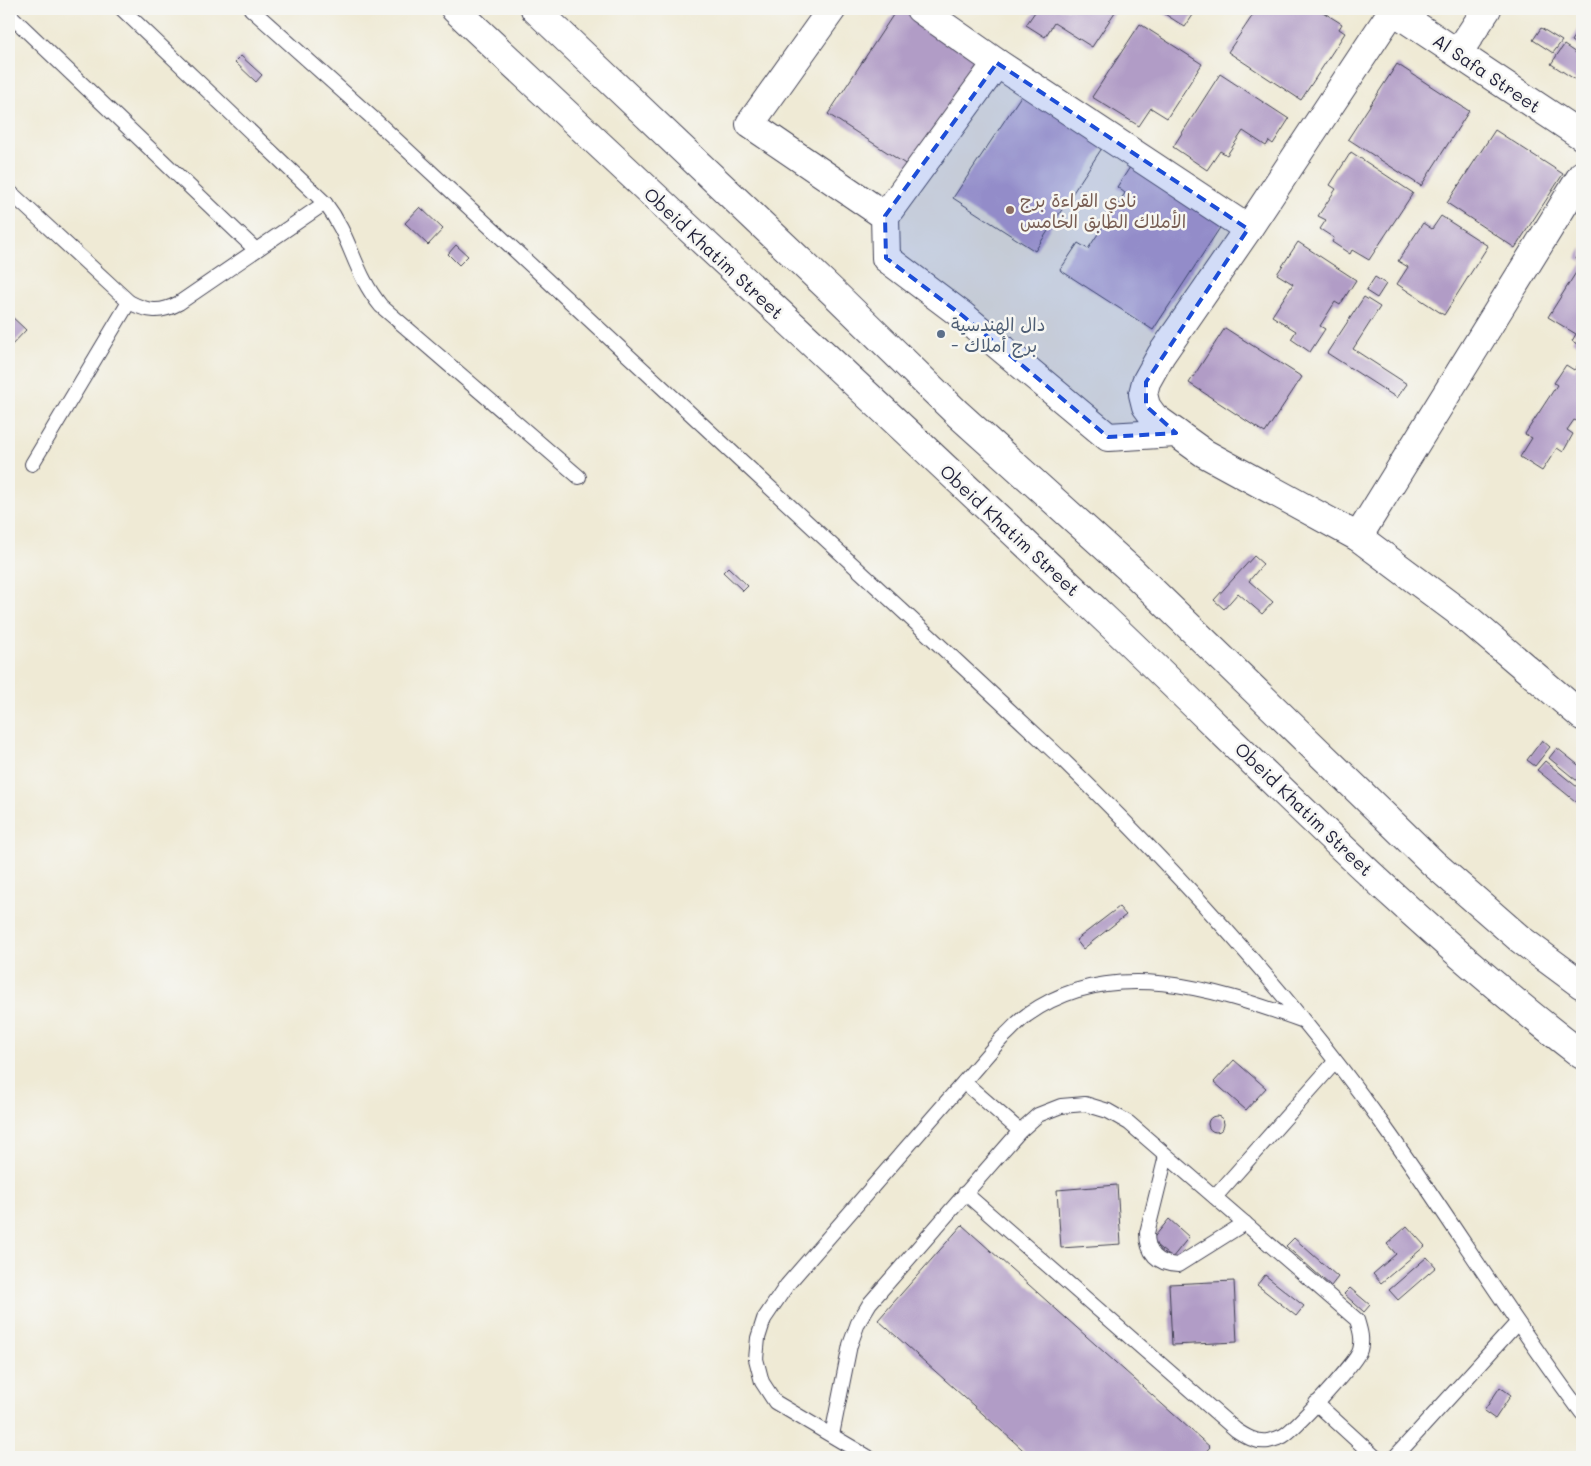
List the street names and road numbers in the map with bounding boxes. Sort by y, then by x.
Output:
street label: Al Safa Street [1428,28,1546,118]
street label: Obeid Khatim Street [639,182,789,324]
street label: Obeid Khatim Street [935,459,1085,601]
street label: Obeid Khatim Street [1230,737,1378,881]

